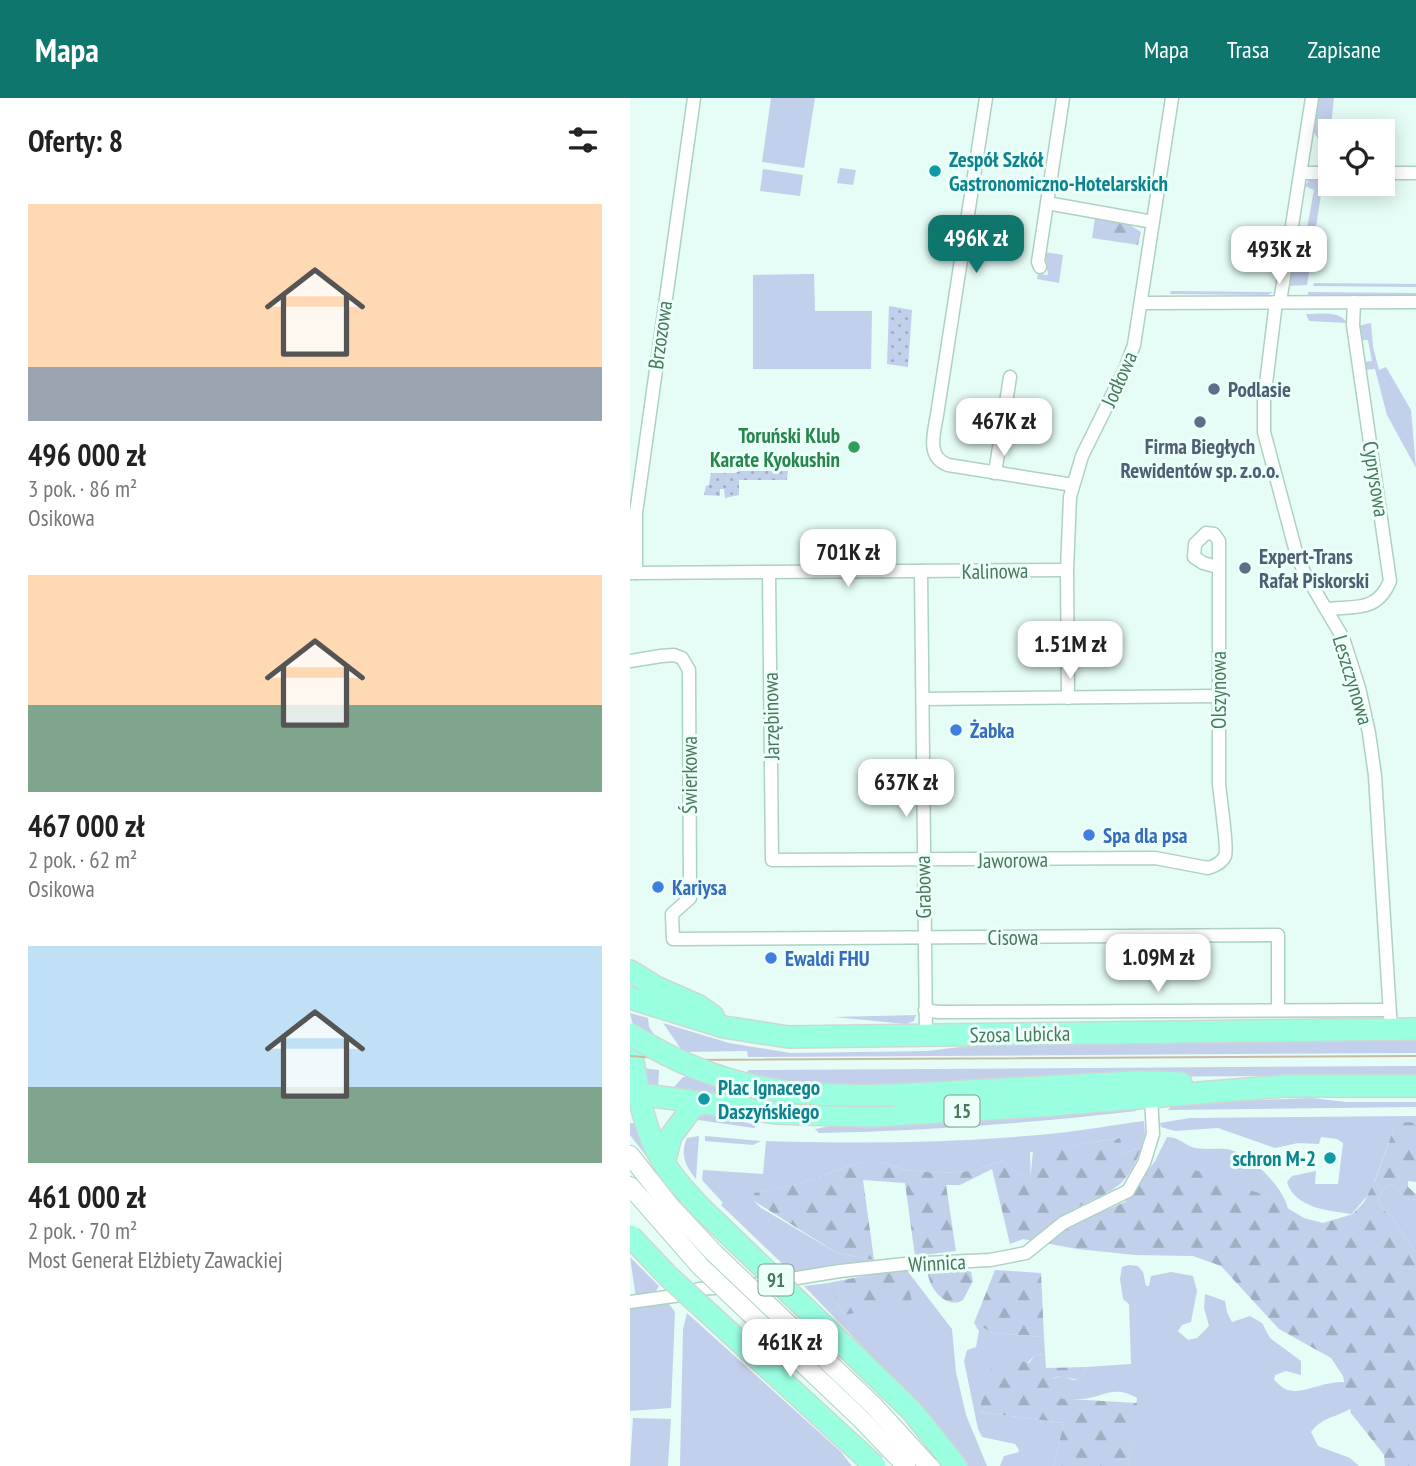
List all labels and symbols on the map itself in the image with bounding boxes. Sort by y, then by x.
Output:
place label: Zespół Szkół Gastronomiczno-Hotelarskich [949,146,1168,197]
marker: Zespół Szkół Gastronomiczno-Hotelarskich [927,163,943,179]
pin: 496K zł [911,216,1041,275]
pin: 493K zł [1214,226,1344,286]
street label: Brzozowa [642,299,678,371]
street label: Jodłowa [1094,347,1143,412]
place label: Podlasie [1228,376,1291,403]
marker: Podlasie [1206,381,1222,397]
pin: 467K zł [939,398,1069,458]
marker: Firma Biegłych Rewidentów sp. z.o.o. [1192,414,1208,430]
place label: Toruński Klub Karate Kyokushin [710,422,840,473]
place label: Firma Biegłych Rewidentów sp. z.o.o. [1120,433,1280,484]
marker: Toruński Klub Karate Kyokushin [846,439,862,455]
street label: Cyprysowa [1357,439,1395,519]
pin: 701K zł [783,530,913,589]
place label: Expert-Trans Rafał Piskorski [1259,543,1369,594]
street label: Kalinowa [961,557,1029,585]
marker: Expert-Trans Rafał Piskorski [1237,560,1253,576]
pin: 1.51M zł [998,622,1142,681]
street label: Leszczynowa [1327,632,1379,728]
street label: Olszynowa [1205,651,1232,729]
street label: Jarzębinowa [757,672,785,761]
place label: Żabka [970,717,1015,744]
marker: Żabka [948,722,964,738]
street label: Świerkowa [676,736,703,814]
pin: 637K zł [841,760,971,819]
place label: Spa dla psa [1103,822,1188,849]
marker: Spa dla psa [1081,827,1097,843]
street label: Jaworowa [977,846,1048,874]
street label: Grabowa [909,855,937,919]
place label: Kariysa [672,874,727,901]
marker: Kariysa [650,879,666,895]
street label: Cisowa [988,924,1038,951]
pin: 1.09M zł [1086,934,1230,994]
place label: Ewaldi FHU [785,945,870,972]
marker: Ewaldi FHU [763,950,779,966]
street label: Szosa Lubicka [969,1020,1071,1048]
place label: Plac Ignacego Daszyńskiego [718,1074,820,1125]
marker: Plac Ignacego Daszyńskiego [696,1091,712,1107]
road number: 15 [944,1096,980,1126]
place label: schron M-2 [1232,1145,1316,1172]
marker: schron M-2 [1322,1150,1338,1166]
street label: Winnica [908,1248,966,1278]
road number: 91 [758,1264,794,1296]
pin: 461K zł [725,1320,855,1379]

